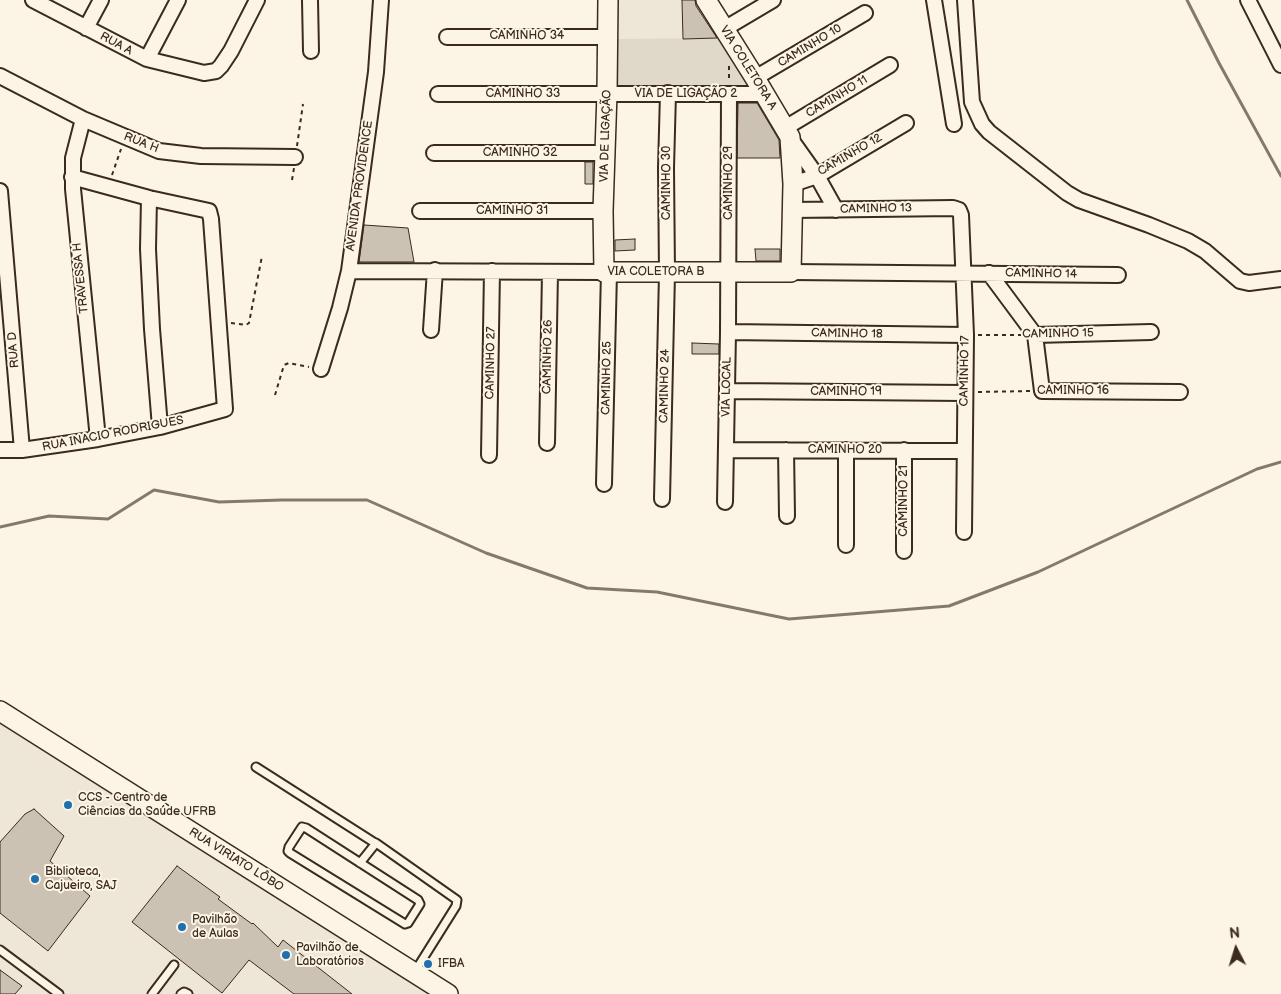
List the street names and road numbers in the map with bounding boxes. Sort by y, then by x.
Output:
street label: CAMINHO 10 [776,21,844,71]
street label: VIA COLETORA A [716,23,780,113]
street label: RUA A [97,29,135,59]
street label: CAMINHO 34 [490,29,564,43]
street label: CAMINHO 11 [804,73,870,121]
street label: CAMINHO 33 [486,87,560,101]
street label: VIA DE LIGAÇÃO 2 [635,87,737,101]
street label: VIA DE LIGAÇÃO [597,89,615,183]
street label: AVENIDA PROVIDENCE [344,120,376,252]
street label: RUA H [121,130,161,156]
street label: CAMINHO 12 [815,131,885,179]
street label: CAMINHO 32 [483,146,557,160]
street label: CAMINHO 30 [660,146,674,220]
street label: CAMINHO 29 [722,146,736,220]
street label: CAMINHO 13 [840,201,912,217]
street label: CAMINHO 31 [476,204,548,218]
street label: TRAVESSA H [70,242,92,314]
street label: VIA COLETORA B [607,265,705,279]
street label: CAMINHO 14 [1005,266,1077,282]
street label: CAMINHO 26 [540,320,556,394]
street label: CAMINHO 27 [483,326,499,400]
street label: CAMINHO 18 [811,326,883,342]
street label: CAMINHO 15 [1022,326,1094,342]
street label: RUA D [5,331,23,369]
street label: CAMINHO 17 [957,336,973,406]
street label: CAMINHO 25 [599,341,615,415]
street label: CAMINHO 24 [657,349,673,423]
street label: VIA LOCAL [719,357,735,417]
street label: CAMINHO 16 [1037,384,1109,398]
street label: CAMINHO 19 [810,385,882,399]
street label: RUA INACIO RODRIGUES [41,413,185,455]
street label: CAMINHO 20 [808,443,882,457]
street label: CAMINHO 21 [897,465,911,537]
street label: RUA VIRIATO LÔBO [186,825,286,895]

